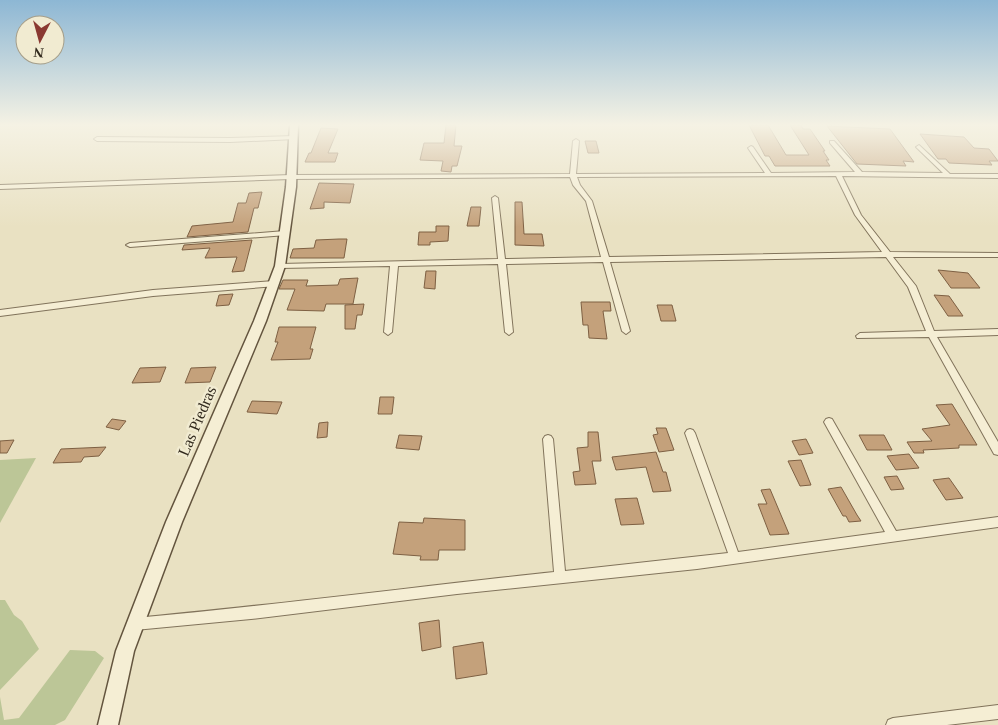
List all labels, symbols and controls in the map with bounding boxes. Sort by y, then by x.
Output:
north arrow [15,15,65,65]
text: N [33,44,45,60]
street label: Las Piedras [175,384,219,458]

